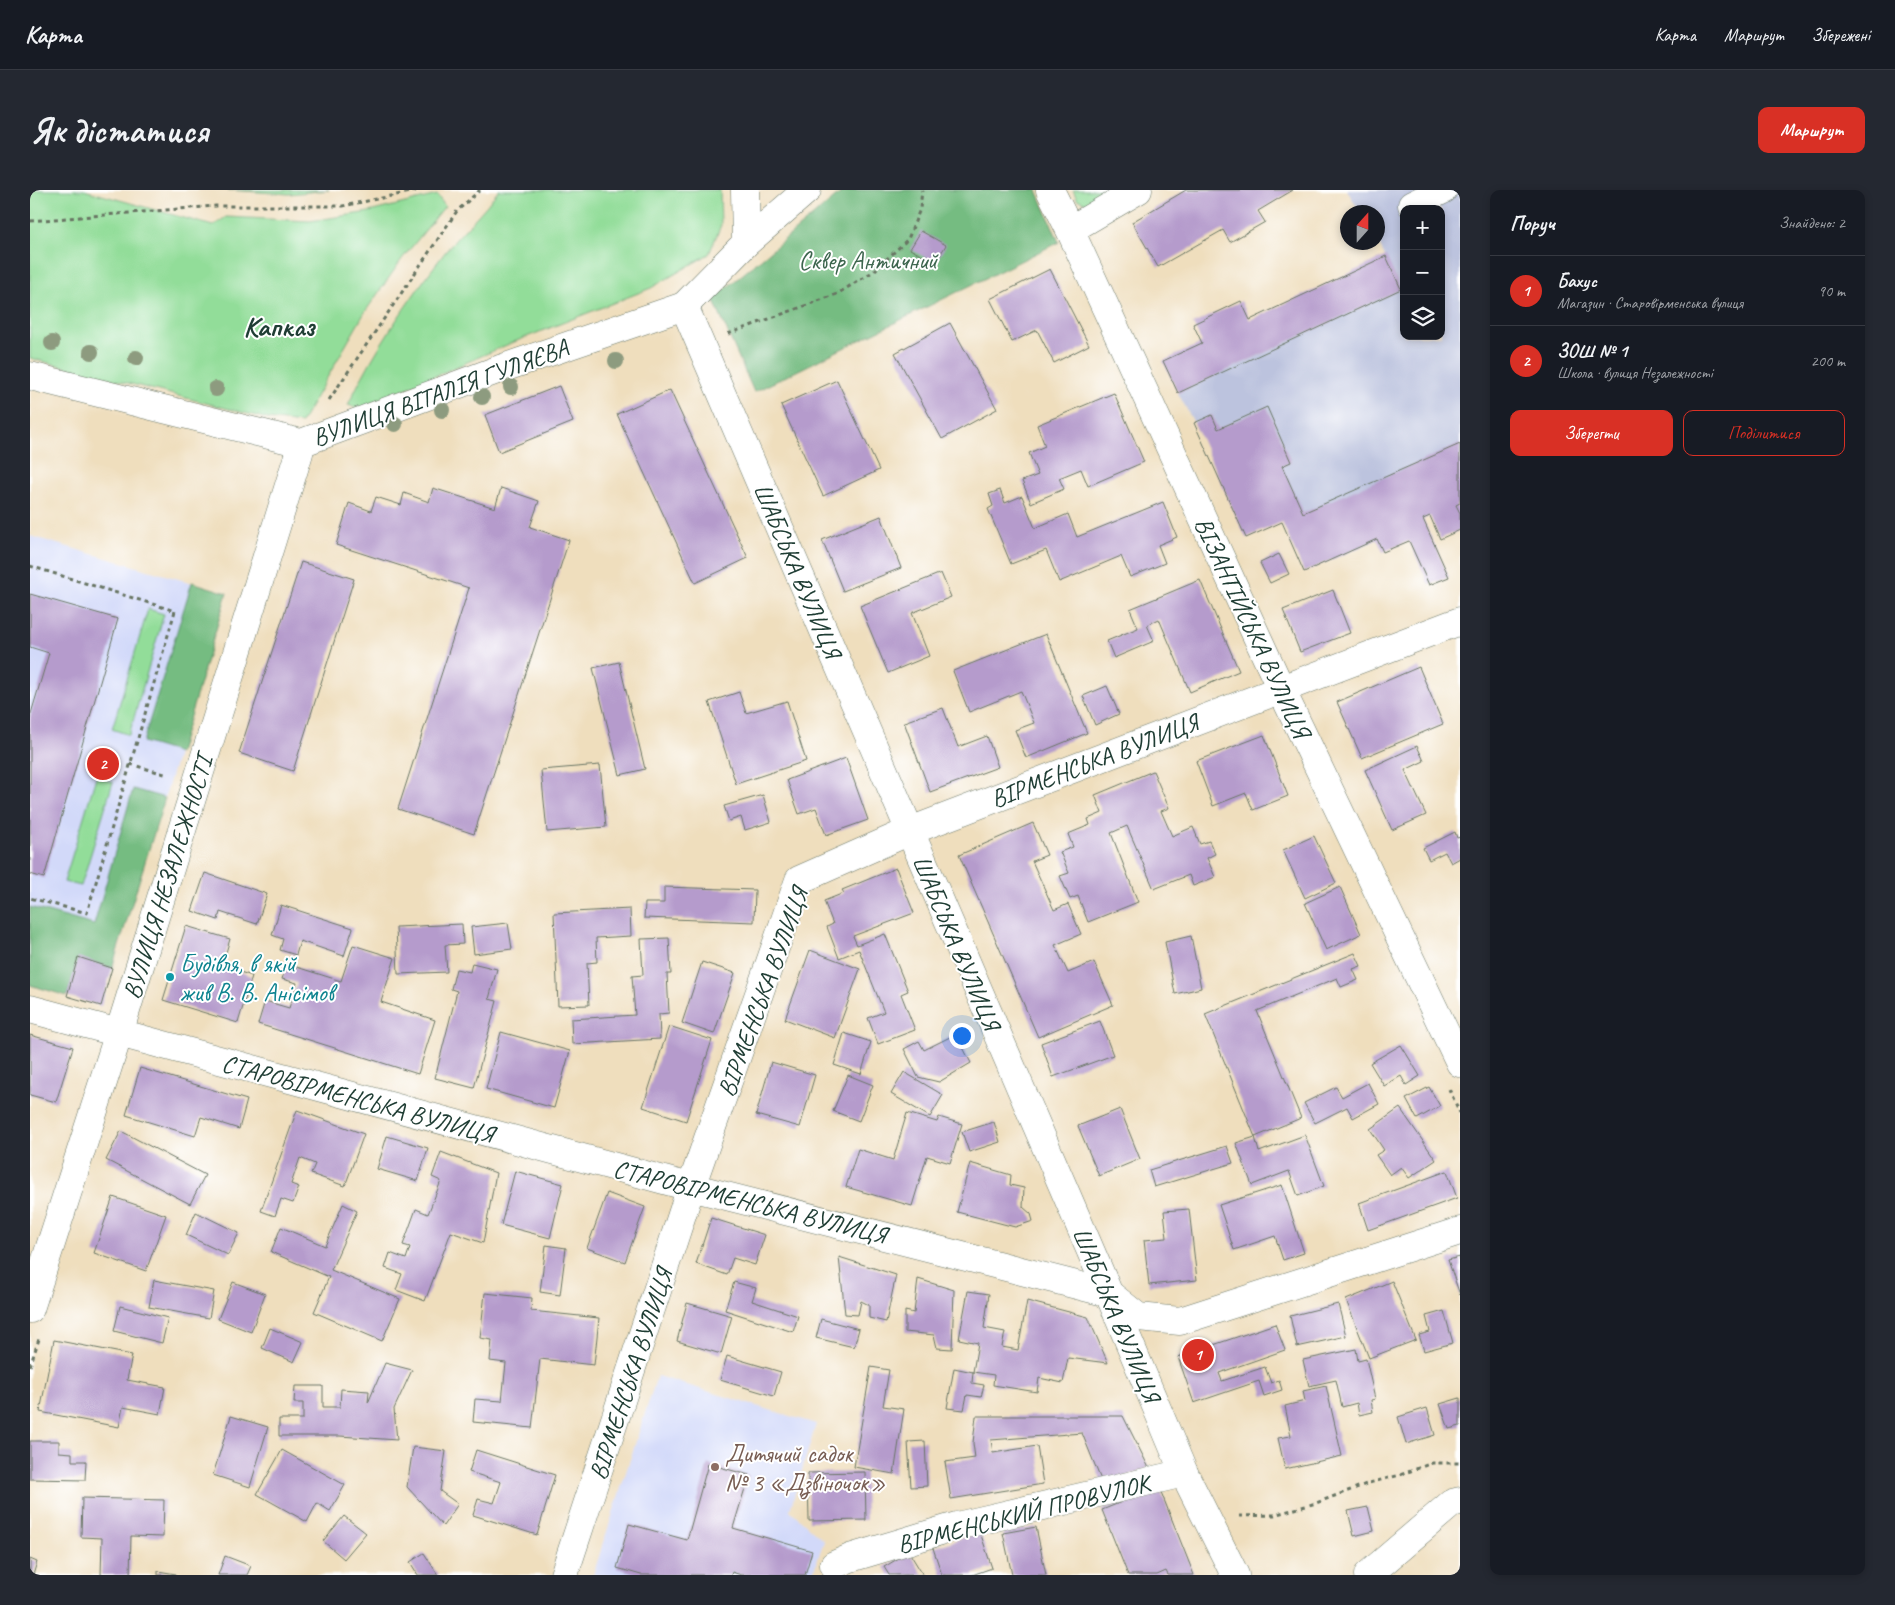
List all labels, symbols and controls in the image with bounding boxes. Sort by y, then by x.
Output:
text: Карта [25,20,82,50]
text: Карта [1655,24,1696,46]
text: Маршрут [1724,24,1783,46]
text: Збережені [1811,24,1870,46]
button: Маршрут [1758,107,1865,153]
text: Як дістатися [30,108,208,153]
north arrow [1340,205,1385,250]
map controls [1400,205,1445,340]
button: + [1400,205,1445,250]
text: Поруч [1510,210,1555,236]
text: Знайдено: 2 [1779,213,1845,233]
park label: Сквер Античний [798,245,939,277]
button: − [1400,250,1445,295]
text: Бахус [1557,269,1597,293]
text: 1 [1522,281,1530,301]
text: 90 m [1818,281,1845,301]
text: Магазин · Старовірменська вулиця [1557,293,1743,313]
button: layers [1400,295,1445,340]
district label: Капказ [244,309,317,344]
street label: ВУЛИЦЯ ВІТАЛІЯ ГУЛЯЄВА [308,331,574,454]
text: ЗОШ № 1 [1557,339,1628,363]
text: 2 [1522,351,1530,371]
text: 200 m [1811,351,1845,371]
text: Школа · вулиця Незалежності [1557,363,1713,383]
button: Зберегти [1510,410,1673,456]
button: Поділитися [1683,410,1845,456]
street label: ШАБСЬКА ВУЛИЦЯ [746,478,850,666]
street label: ВІЗАНТІЙСЬКА ВУЛИЦЯ [1187,512,1319,747]
street label: ВІРМЕНСЬКА ВУЛИЦЯ [986,705,1207,815]
pin: 2 [87,745,119,783]
street label: ВУЛИЦЯ НЕЗАЛЕЖНОСТІ [116,746,222,1003]
street label: ШАБСЬКА ВУЛИЦЯ [905,850,1009,1038]
street label: ВІРМЕНСЬКА ВУЛИЦЯ [710,880,817,1101]
place label: Будівля, в якій жив В. В. Анісімов [180,948,338,1009]
marker: Будівля, в якій жив В. В. Анісімов [164,971,176,983]
your location [949,1023,975,1049]
street label: СТАРОВІРМЕНСЬКА ВУЛИЦЯ [218,1047,501,1152]
street label: СТАРОВІРМЕНСЬКА ВУЛИЦЯ [610,1153,894,1252]
street label: ШАБСЬКА ВУЛИЦЯ [1065,1222,1169,1410]
street label: ВІРМЕНСЬКА ВУЛИЦЯ [582,1261,681,1484]
pin: 1 [1182,1336,1214,1374]
place label: Дитячий садок № 3 «Дзвіночок» [725,1438,886,1500]
marker: Дитячий садок № 3 «Дзвіночок» [709,1461,721,1473]
street label: ВІРМЕНСЬКИЙ ПРОВУЛОК [894,1466,1157,1561]

